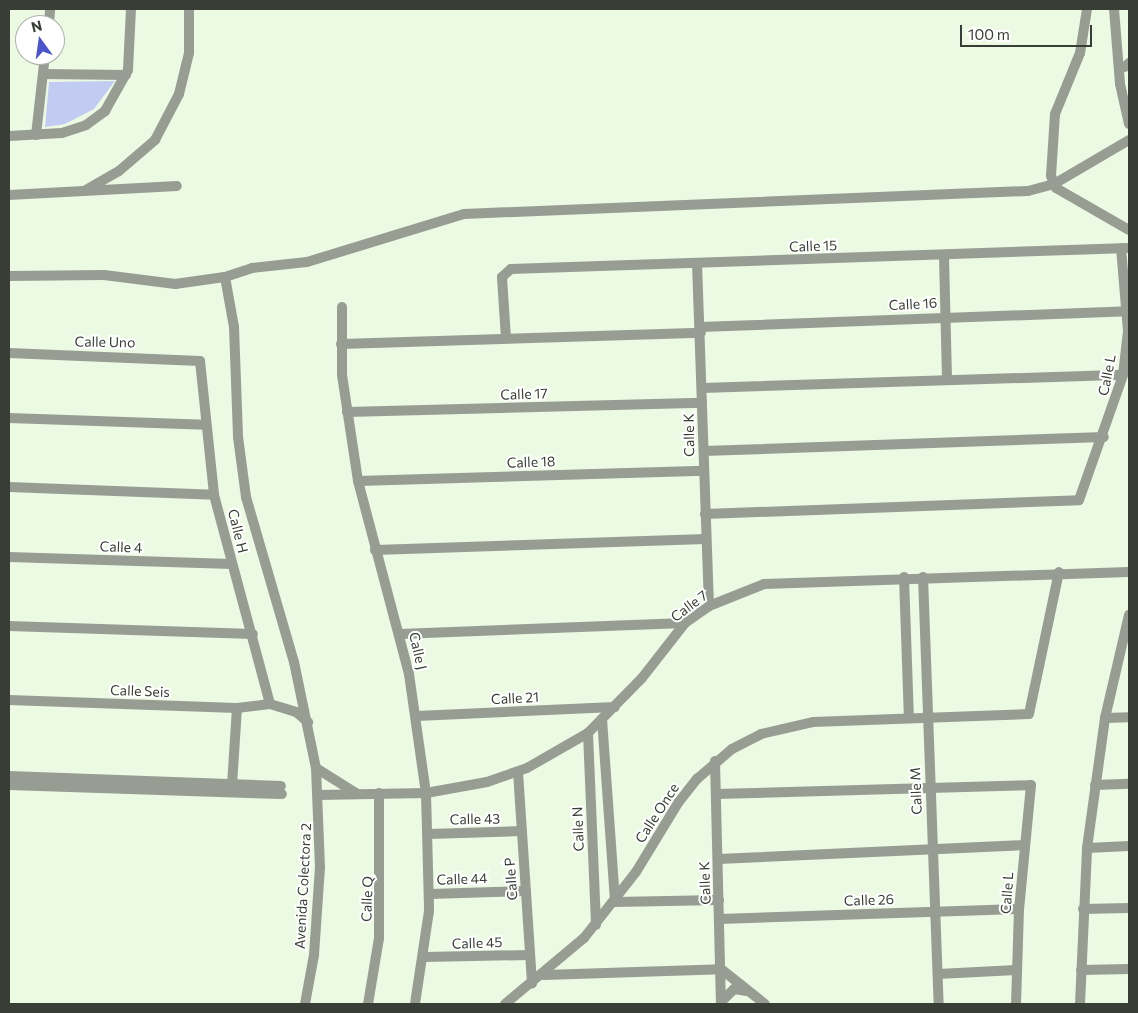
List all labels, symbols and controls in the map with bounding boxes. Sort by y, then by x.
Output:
north arrow [15,15,65,65]
scale bar [963,15,1096,47]
text: N [29,16,44,35]
text: 100 m [968,25,1010,43]
street label: Calle 15 [789,237,837,255]
street label: Calle 16 [888,294,938,314]
street label: Calle Uno [75,333,135,351]
street label: Calle L [1095,353,1119,397]
street label: Calle 17 [500,385,548,403]
street label: Calle K [680,413,698,457]
street label: Calle 18 [506,453,556,471]
street label: Calle H [224,507,252,555]
street label: Calle 4 [99,538,143,556]
street label: Calle 7 [667,587,711,625]
street label: Calle J [406,631,430,671]
street label: Calle Seis [110,682,170,700]
street label: Calle 21 [491,688,539,708]
street label: Calle M [907,767,925,815]
street label: Calle Once [631,780,683,846]
street label: Calle N [569,806,587,852]
street label: Calle 43 [450,810,500,828]
street label: Avenida Colectora 2 [291,823,315,949]
street label: Calle P [501,857,521,901]
street label: Calle K [696,861,714,905]
street label: Calle 44 [436,870,488,888]
street label: Calle L [997,871,1017,915]
street label: Calle Q [358,876,376,922]
street label: Calle 26 [844,891,894,909]
street label: Calle 45 [451,934,503,952]

